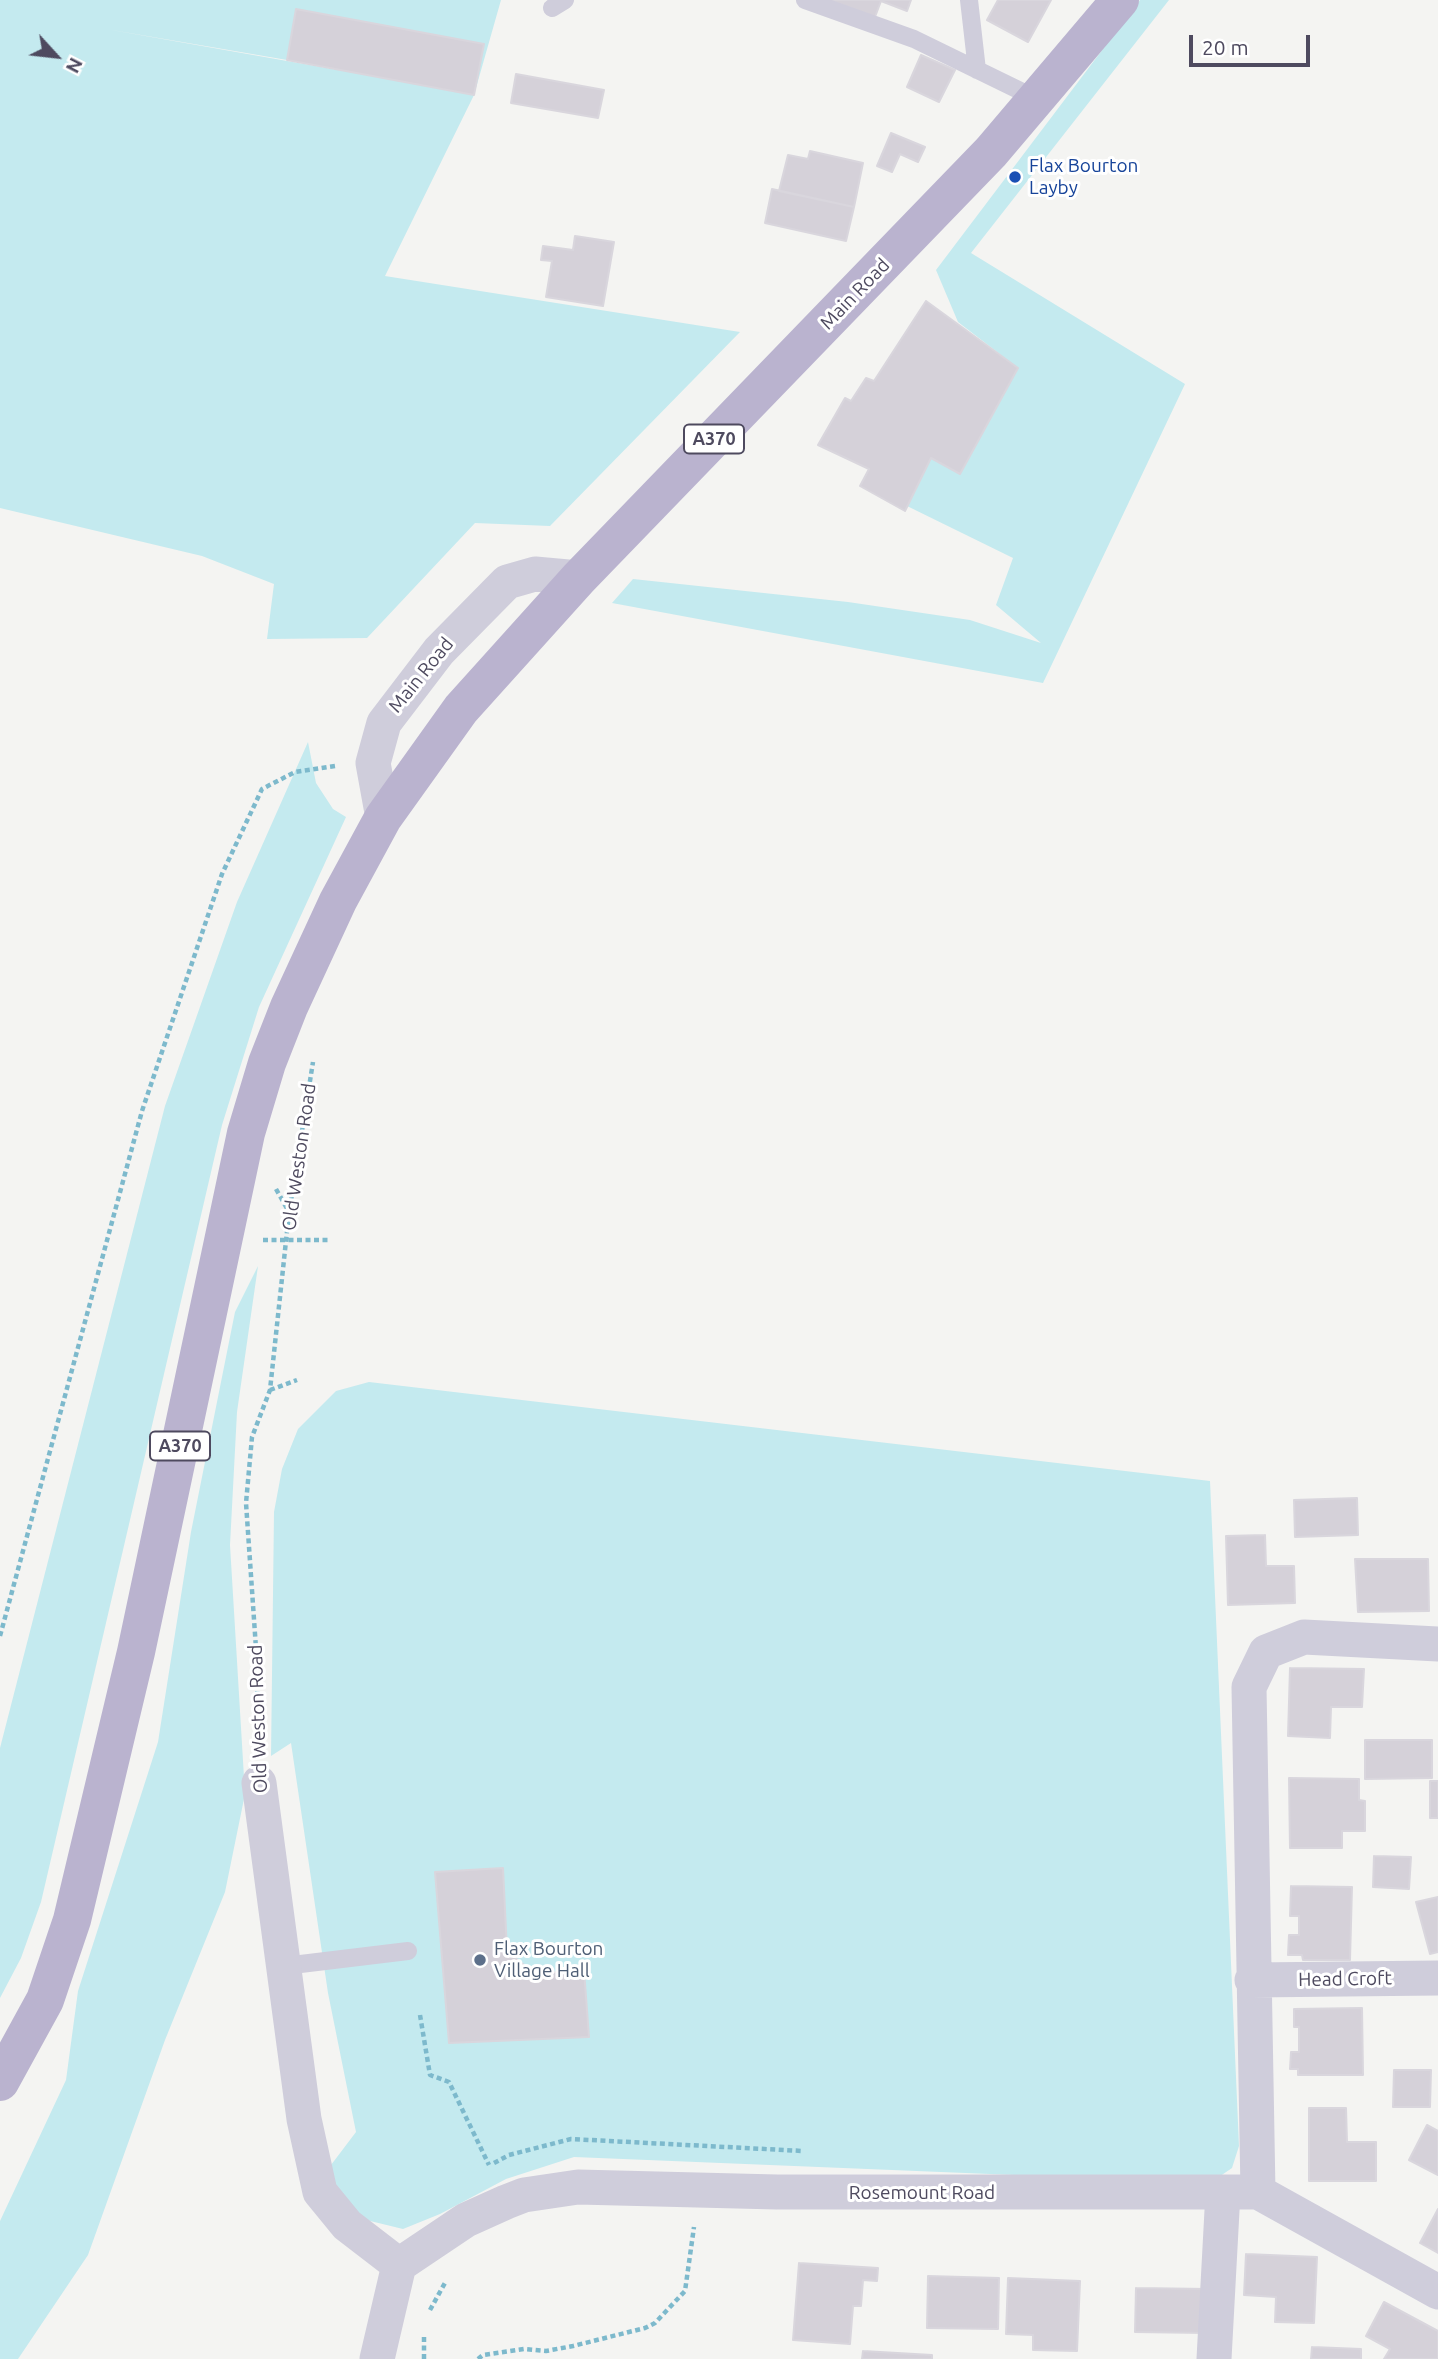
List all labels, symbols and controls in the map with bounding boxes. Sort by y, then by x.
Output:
north arrow [21,21,91,91]
scale bar [1193,21,1314,65]
text: 20 m [1202,35,1249,59]
text: N [62,54,88,77]
place label: Flax Bourton Layby [1029,155,1138,199]
marker: Flax Bourton Layby [1007,169,1023,185]
street label: Main Road [816,254,894,334]
road number: A370 [684,424,744,454]
street label: Main Road [384,633,458,717]
street label: Old Weston Road [277,1082,321,1232]
road number: A370 [150,1432,210,1461]
street label: Old Weston Road [244,1644,272,1794]
place label: Flax Bourton Village Hall [494,1938,603,1982]
marker: Flax Bourton Village Hall [472,1952,488,1968]
street label: Head Croft [1298,1967,1392,1991]
street label: Rosemount Road [849,2182,995,2204]

